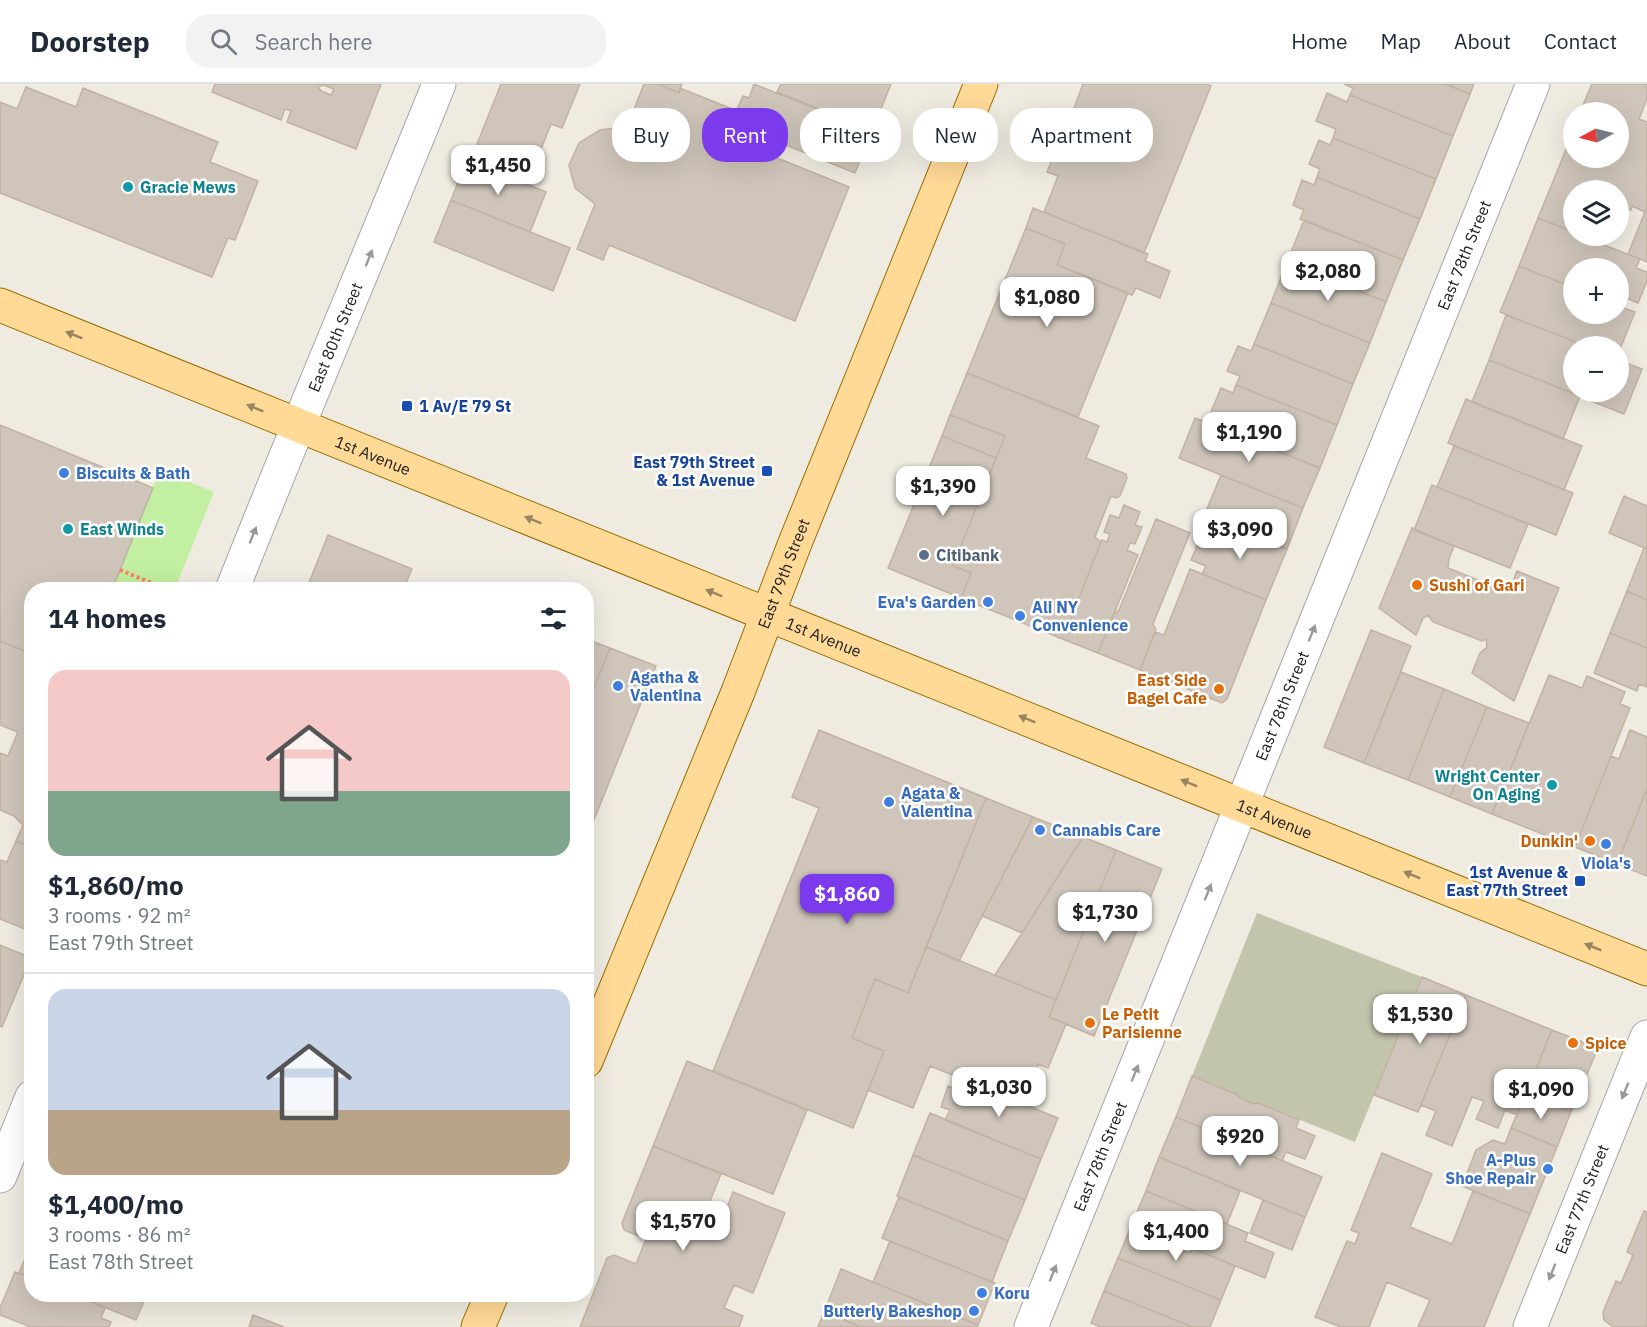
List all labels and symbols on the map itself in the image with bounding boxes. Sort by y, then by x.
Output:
north arrow [1563,102,1629,168]
pin: $1,450 [449,145,547,196]
place label: Gracie Mews [140,177,236,197]
marker: Gracie Mews [121,180,135,194]
street label: East 78th Street [1433,197,1495,313]
one-way arrow [365,249,374,267]
pin: $2,080 [1279,251,1377,302]
pin: $1,080 [998,277,1096,328]
street label: East 80th Street [303,279,366,395]
one-way arrow [65,330,83,339]
place label: 1 Av/E 79 St [419,396,511,416]
marker: 1 Av/E 79 St [400,399,414,413]
one-way arrow [246,402,264,412]
pin: $1,190 [1200,412,1298,463]
street label: 1st Avenue [332,431,414,480]
place label: East 79th Street & 1st Avenue [633,452,755,490]
place label: Biscuits & Bath [76,463,190,483]
marker: East 79th Street & 1st Avenue [760,464,774,478]
marker: Biscuits & Bath [57,466,71,480]
pin: $1,390 [894,466,992,517]
pin: $3,090 [1191,509,1289,560]
one-way arrow [524,515,542,524]
street label: East 79th Street [753,515,814,631]
place label: East Winds [80,519,164,539]
marker: East Winds [61,522,75,536]
one-way arrow [249,526,259,544]
place label: Citibank [936,545,1000,565]
marker: Citibank [917,548,931,562]
place label: Sushi of Gari [1429,575,1525,595]
marker: Sushi of Gari [1410,578,1424,592]
one-way arrow [704,588,722,598]
place label: Eva's Garden [878,592,976,612]
marker: Eva's Garden [981,595,995,609]
place label: Ali NY Convenience [1032,597,1128,635]
marker: Ali NY Convenience [1013,609,1027,623]
street label: 1st Avenue [783,613,865,661]
one-way arrow [1307,624,1317,642]
street label: East 78th Street [1251,648,1313,764]
place label: Agatha & Valentina [630,667,702,705]
place label: East Side Bagel Cafe [1127,670,1207,708]
marker: Agatha & Valentina [611,679,625,693]
marker: East Side Bagel Cafe [1212,682,1226,696]
one-way arrow [1018,714,1036,723]
place label: Wright Center On Aging [1435,766,1541,804]
one-way arrow [1180,778,1198,787]
marker: Wright Center On Aging [1545,778,1559,792]
place label: Agata & Valentina [901,783,973,821]
street label: 1st Avenue [1233,794,1315,843]
marker: Agata & Valentina [882,795,896,809]
place label: Cannabis Care [1052,820,1161,840]
marker: Cannabis Care [1033,823,1047,837]
place label: Dunkin' [1520,831,1578,851]
marker: Dunkin' [1583,834,1597,848]
marker: Viola's [1599,837,1613,851]
place label: Viola's [1581,853,1631,873]
place label: 1st Avenue & East 77th Street [1446,862,1568,900]
one-way arrow [1402,870,1420,880]
pin: $1,860 [798,874,896,925]
marker: 1st Avenue & East 77th Street [1573,874,1587,888]
one-way arrow [1204,883,1213,901]
pin: $1,730 [1056,892,1154,943]
one-way arrow [1583,942,1601,952]
pin: $1,530 [1371,994,1469,1045]
place label: Le Petit Parisienne [1102,1004,1182,1042]
marker: Le Petit Parisienne [1083,1016,1097,1030]
place label: Spice [1585,1033,1626,1053]
marker: Spice [1566,1036,1580,1050]
one-way arrow [1130,1063,1140,1081]
pin: $1,030 [950,1067,1048,1118]
pin: $1,090 [1492,1069,1590,1120]
one-way arrow [1620,1083,1630,1101]
street label: East 78th Street [1069,1099,1131,1214]
pin: $920 [1204,1116,1276,1167]
street label: East 77th Street [1551,1141,1613,1257]
place label: A-Plus Shoe Repair [1445,1150,1537,1188]
marker: A-Plus Shoe Repair [1541,1162,1555,1176]
pin: $1,570 [634,1201,732,1252]
pin: $1,400 [1127,1211,1225,1262]
one-way arrow [1547,1263,1556,1281]
one-way arrow [1049,1264,1058,1282]
place label: Koru [994,1283,1030,1303]
marker: Koru [975,1286,989,1300]
place label: Butterly Bakeshop [823,1301,962,1321]
marker: Butterly Bakeshop [967,1304,981,1318]

